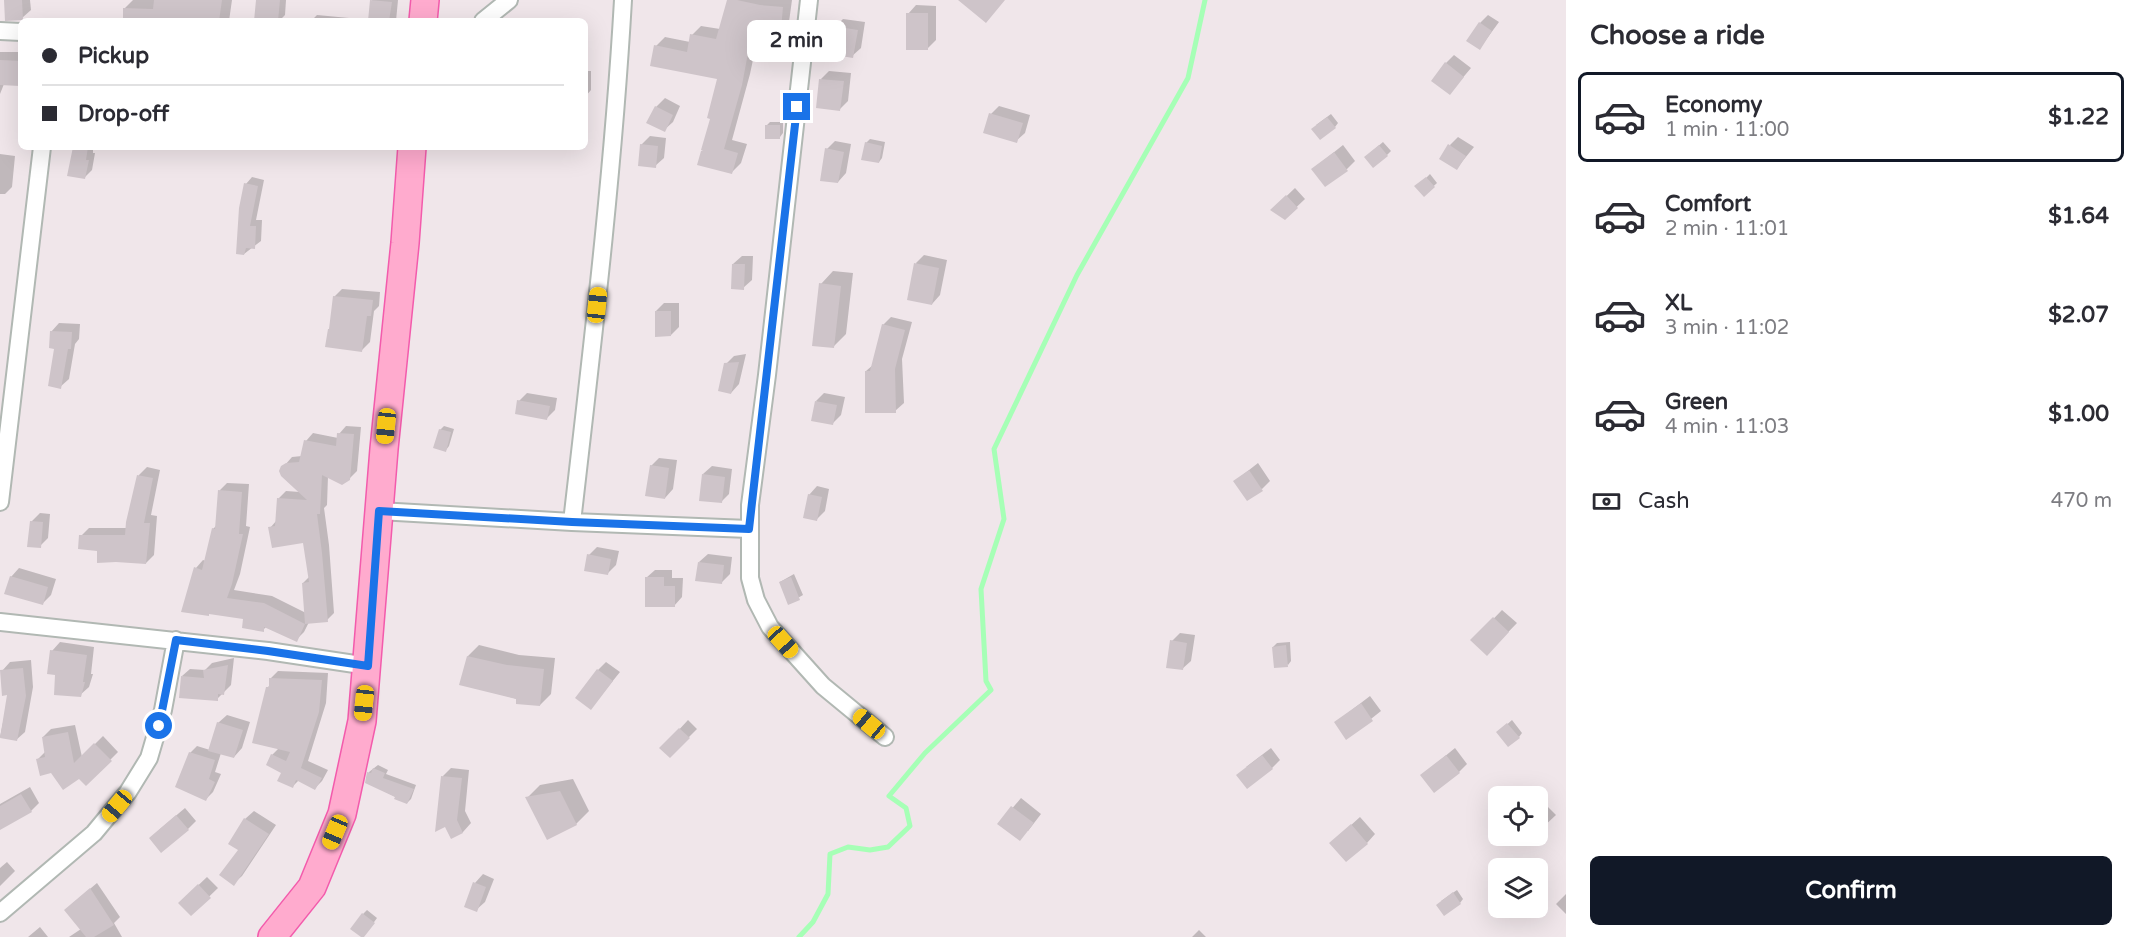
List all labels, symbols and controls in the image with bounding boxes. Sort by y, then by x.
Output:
text: Choose a ride [1590,19,1765,52]
callout: 2 min [748,20,846,62]
text: 2 min [770,29,823,53]
text: Pickup [78,43,149,69]
icon: car [1593,90,1647,144]
text: Economy [1665,92,1762,118]
route end [783,93,810,120]
text: Drop-off [78,101,169,127]
text: $1.22 [2048,104,2109,130]
text: 1 min · 11:00 [1665,118,1789,142]
icon: car [1593,189,1647,243]
text: Comfort [1665,191,1751,217]
text: $1.64 [2048,203,2109,229]
text: 2 min · 11:01 [1665,217,1789,241]
car [586,286,608,324]
icon: car [1593,288,1647,342]
text: XL [1665,290,1692,316]
text: $2.07 [2048,302,2109,328]
text: 3 min · 11:02 [1665,316,1789,340]
icon: car [1593,387,1647,441]
text: Green [1665,389,1728,415]
text: $1.00 [2048,401,2109,427]
car [375,407,397,445]
text: 4 min · 11:03 [1665,415,1789,439]
icon: cash [1590,485,1623,518]
text: Cash [1638,488,1690,514]
text: 470 m [2051,489,2112,513]
car [764,623,802,661]
car [353,684,375,722]
car [849,706,889,742]
route start [145,712,172,739]
car [99,786,135,826]
map controls [1488,786,1548,918]
button: locate [1488,786,1548,846]
car [320,812,350,852]
button: Confirm [1590,856,2112,925]
button: layers [1488,858,1548,918]

